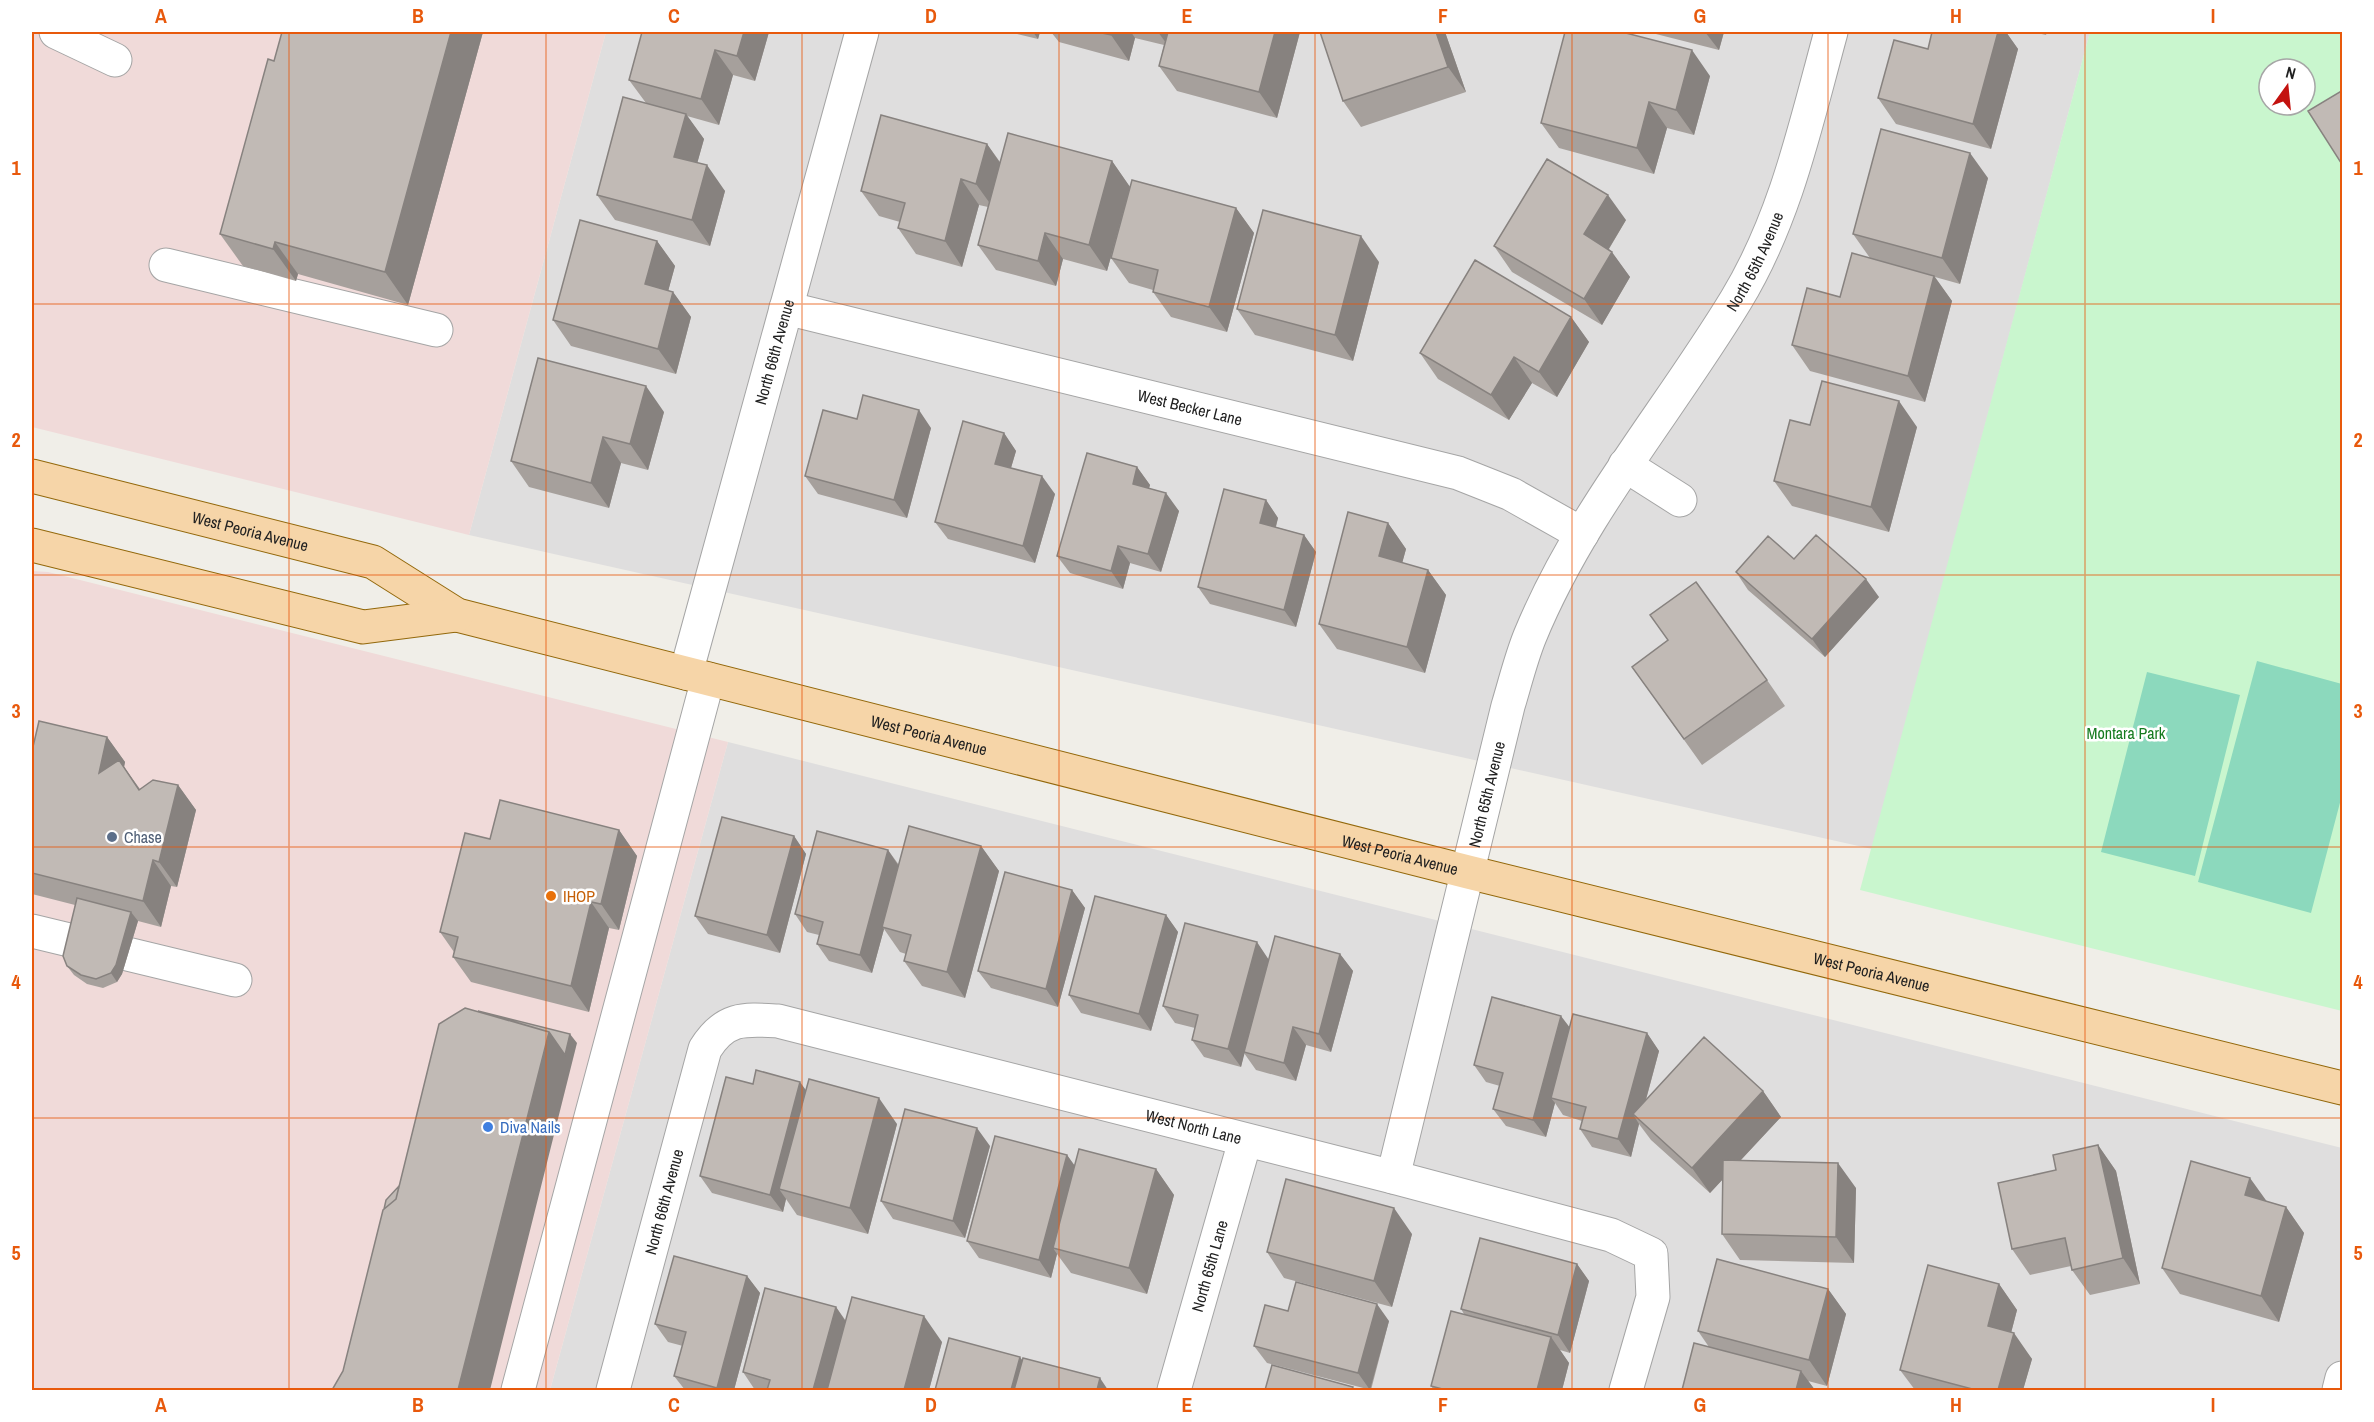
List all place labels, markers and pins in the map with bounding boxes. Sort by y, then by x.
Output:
place label: Chase [124,826,162,848]
marker: Chase [105,830,119,844]
place label: IHOP [563,885,595,907]
marker: IHOP [544,889,558,903]
place label: Diva Nails [500,1116,561,1138]
marker: Diva Nails [481,1120,495,1134]

